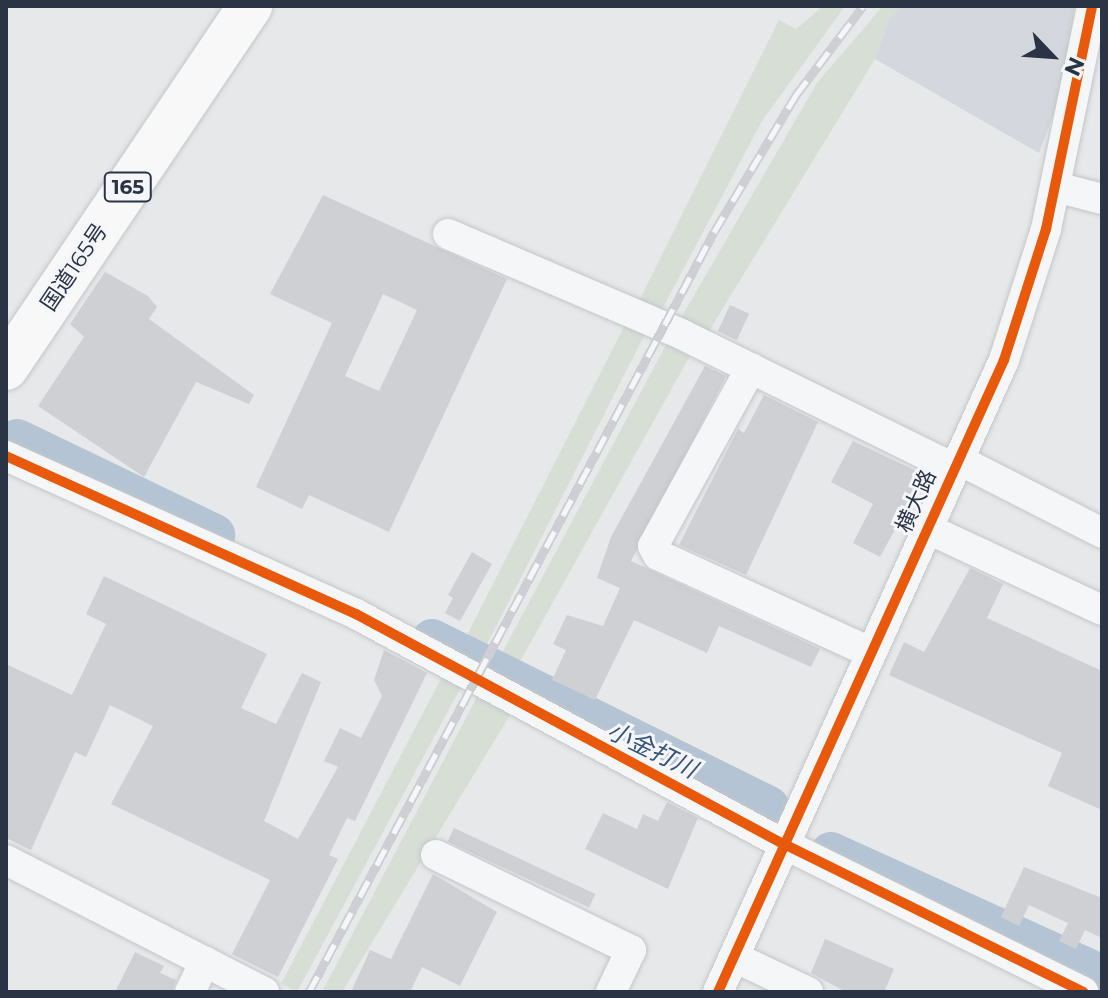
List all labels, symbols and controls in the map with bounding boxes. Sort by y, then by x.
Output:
north arrow [1012,16,1092,96]
text: N [1058,53,1090,80]
road number: 165 [102,171,154,203]
street label: 国道165号 [35,218,113,316]
street label: 横大路 [891,465,941,537]
water label: 小金打川 [603,716,701,784]

